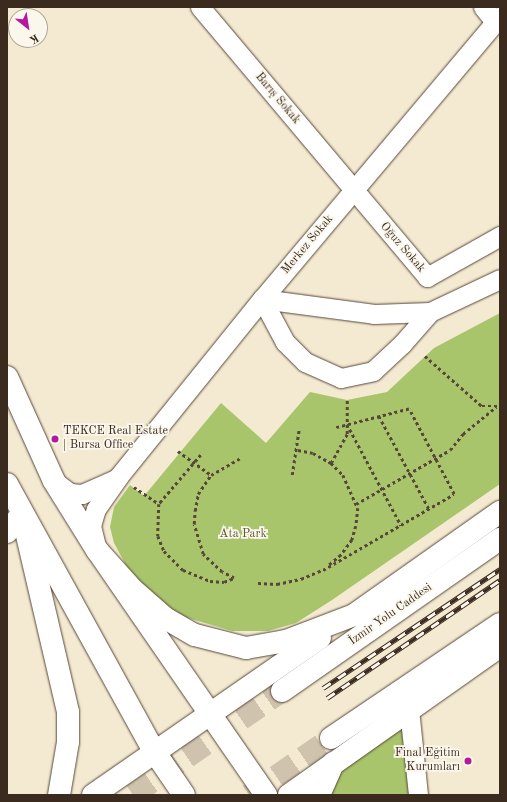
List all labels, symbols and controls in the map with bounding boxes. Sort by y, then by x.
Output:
north arrow [8,8,48,48]
text: K [27,31,40,45]
street label: Barış Sokak [251,70,303,128]
street label: Merkez Sokak [279,213,337,277]
street label: Oğuz Sokak [376,220,428,276]
place label: TEKCE Real Estate | Bursa Office [63,425,168,453]
marker: TEKCE Real Estate | Bursa Office [50,434,60,444]
park label: Ata Park [219,528,267,542]
street label: İzmir Yolu Caddesi [347,581,435,649]
place label: Final Eğitim Kurumları [395,747,460,775]
marker: Final Eğitim Kurumları [463,756,473,766]

